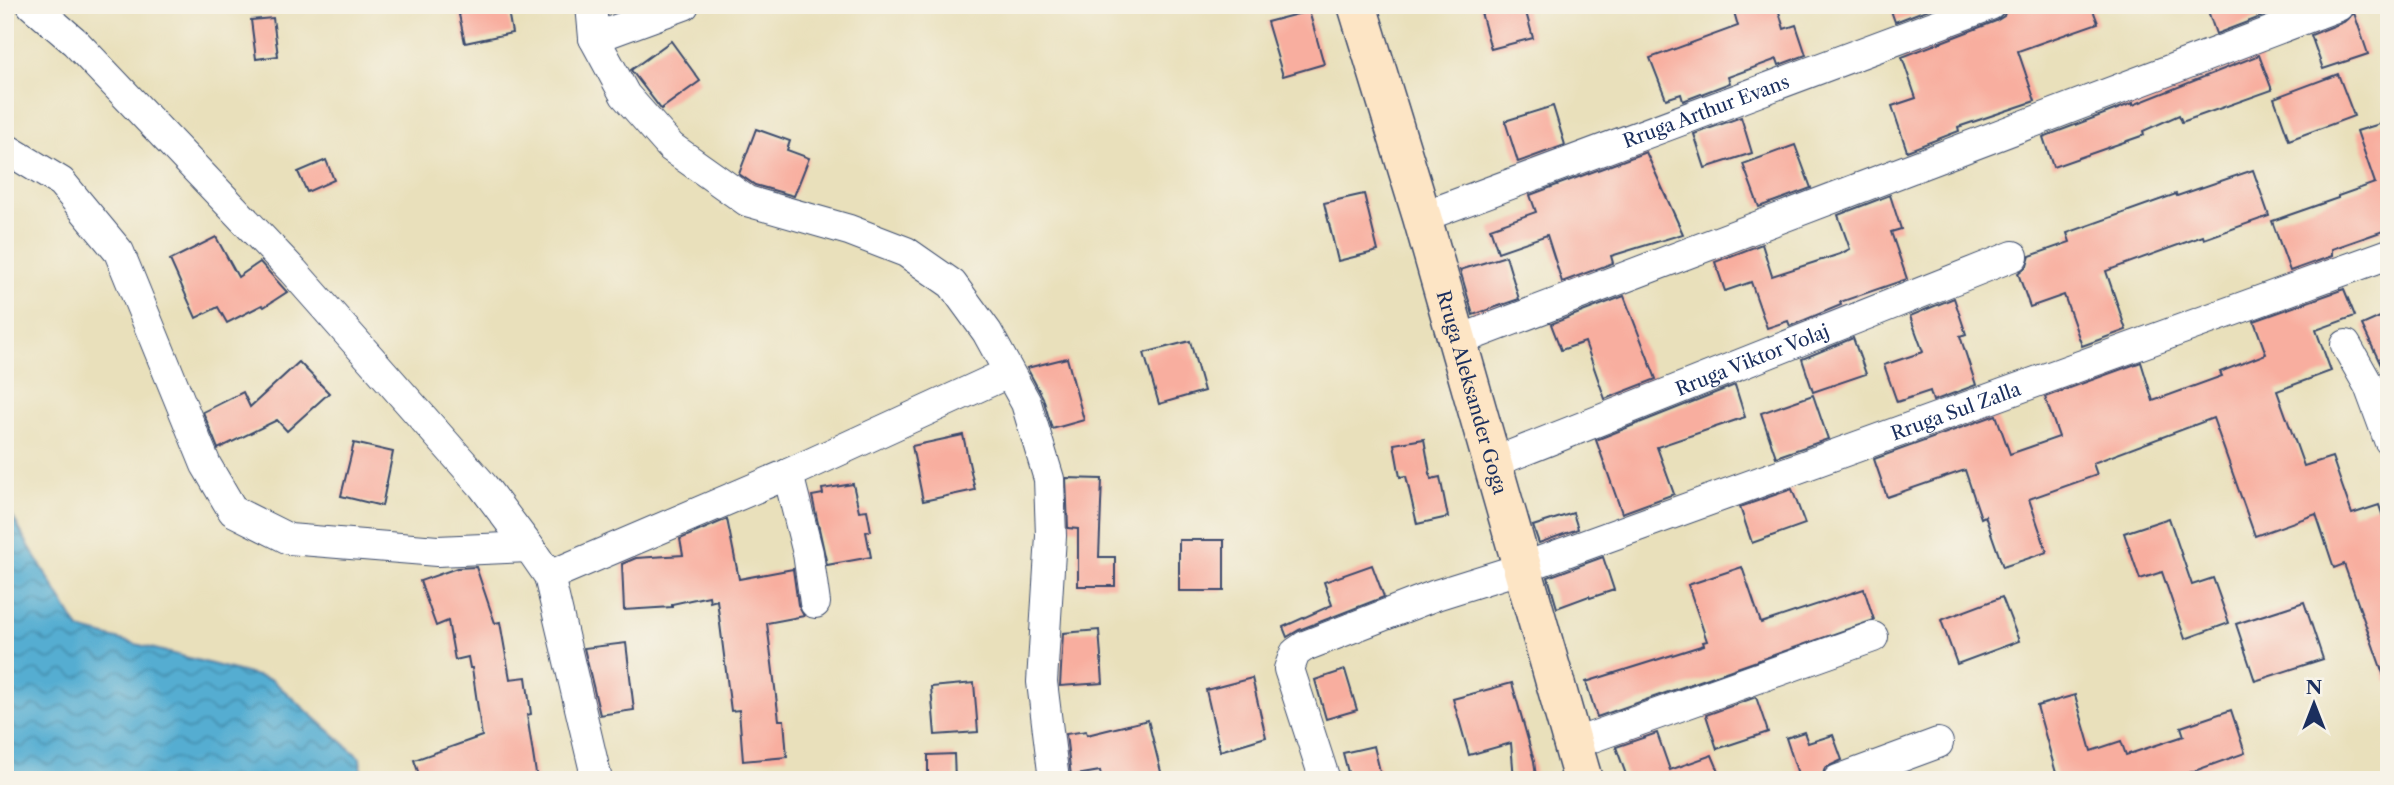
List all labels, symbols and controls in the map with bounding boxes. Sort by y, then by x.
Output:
street label: Rruga Arthur Evans [1620,70,1792,153]
street label: Rruga Aleksander Goga [1432,288,1512,497]
street label: Rruga Viktor Volaj [1672,319,1833,401]
street label: Rruga Sul Zalla [1888,377,2024,445]
north arrow [2278,670,2348,740]
text: N [2306,676,2322,699]

